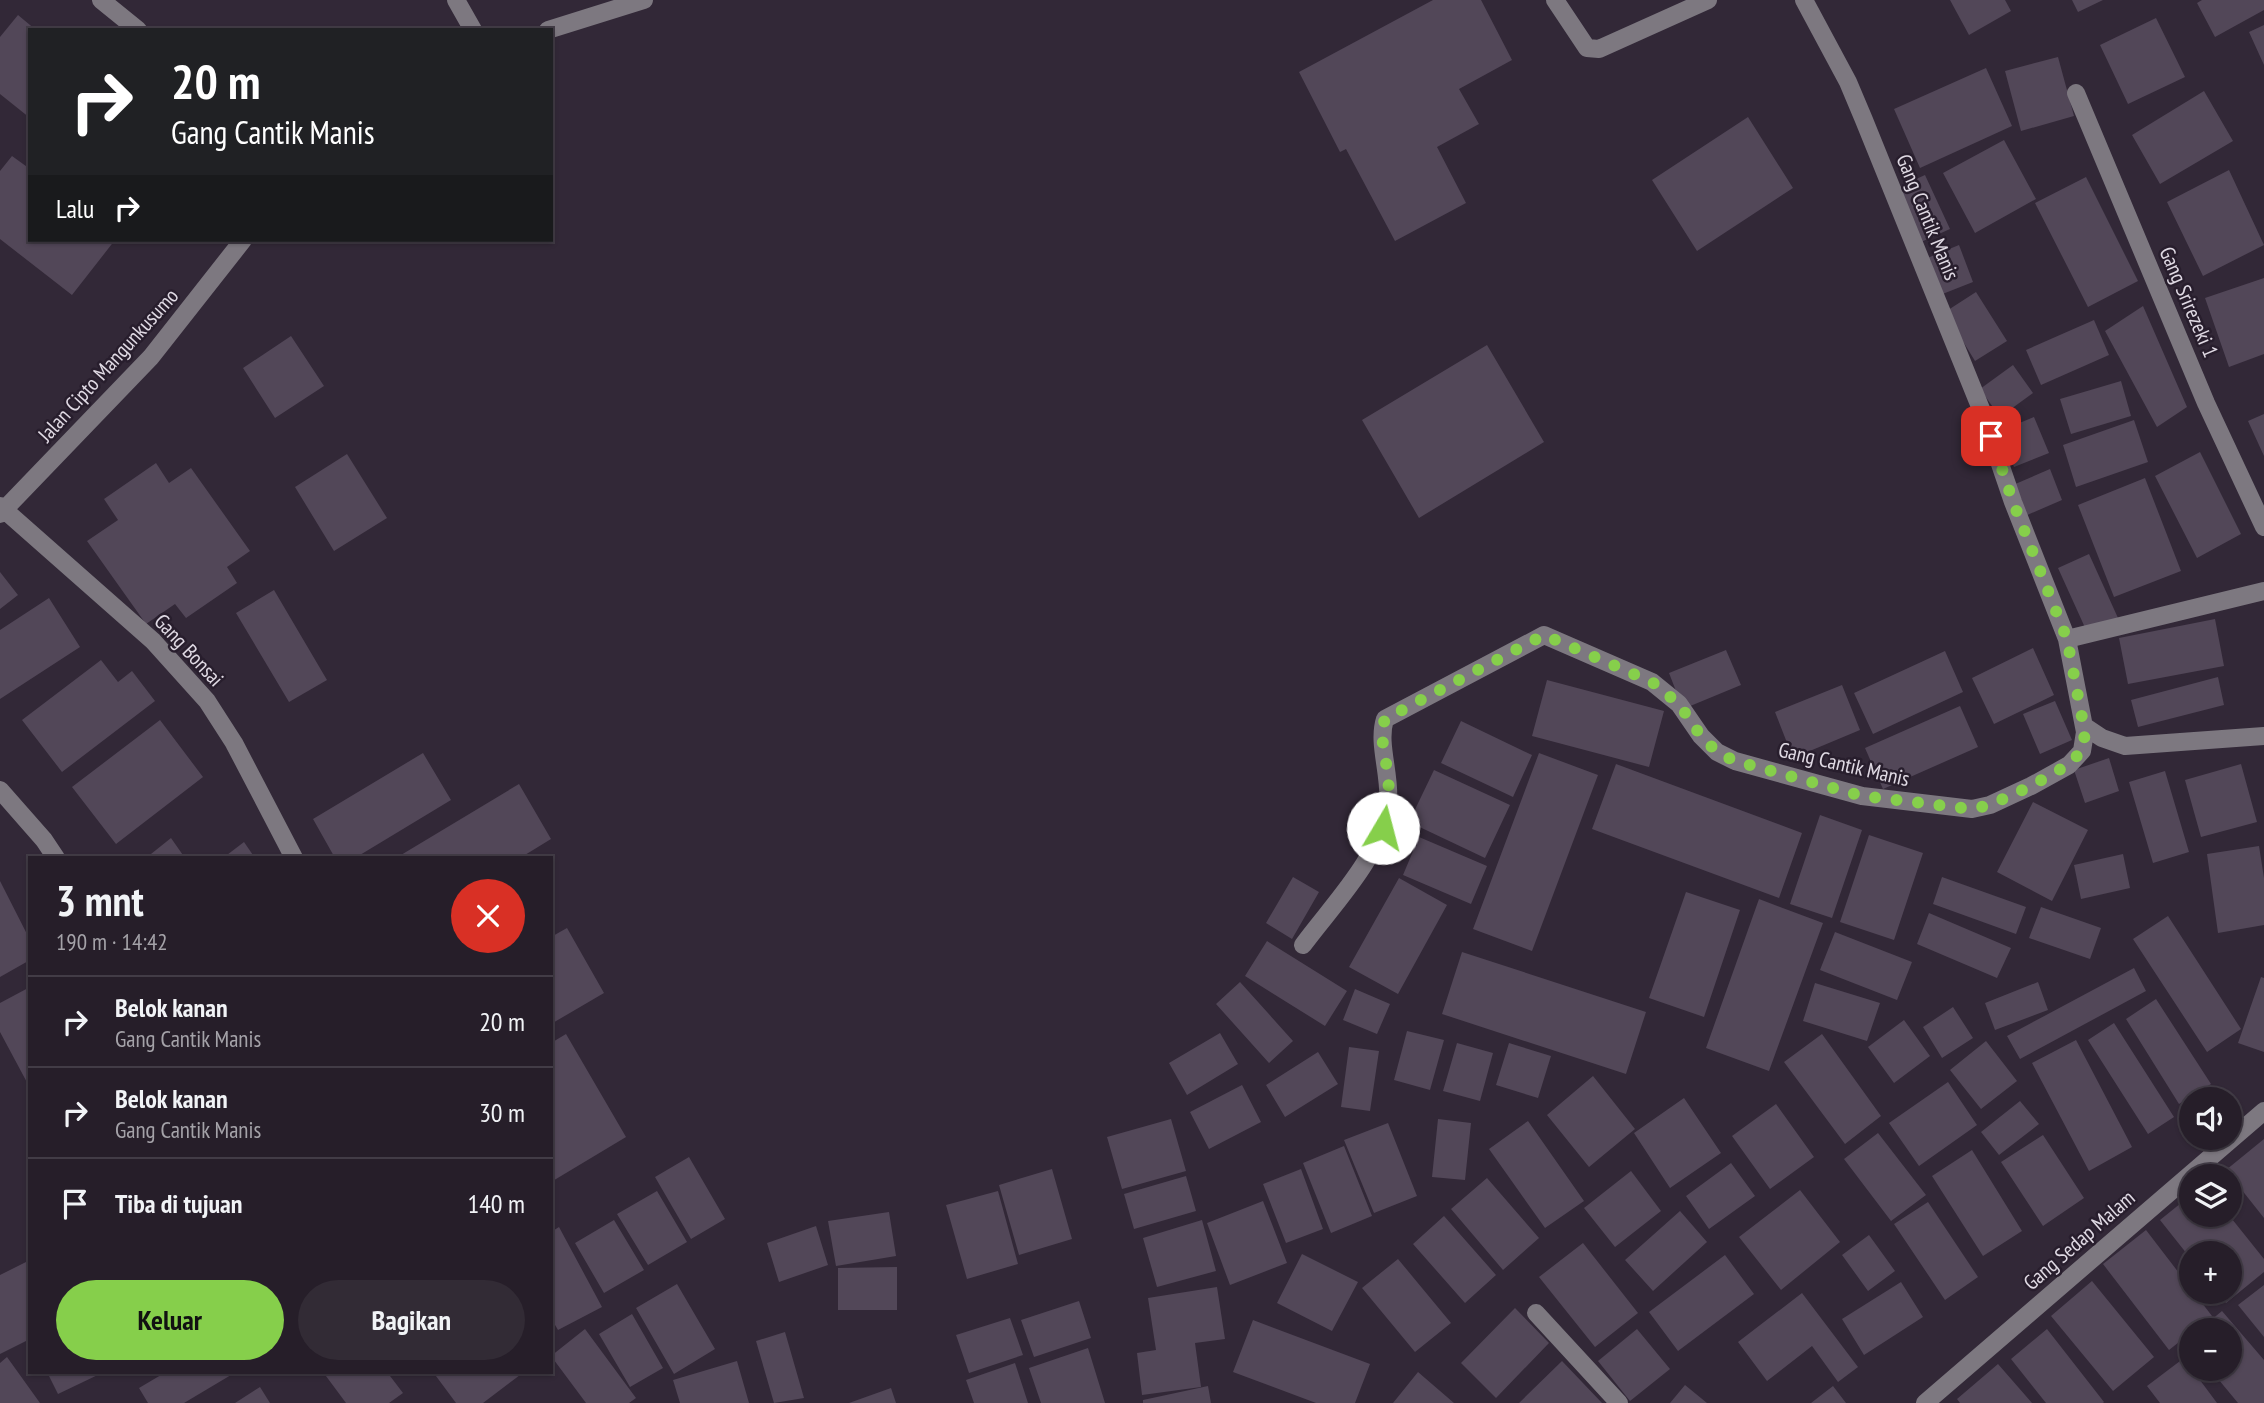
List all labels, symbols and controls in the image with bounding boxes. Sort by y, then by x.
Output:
text: 20 m [171,49,260,113]
icon: right [56,56,147,147]
text: Gang Cantik Manis [171,111,374,153]
street label: Gang Cantik Manis [1890,150,1966,284]
icon: right [108,189,146,227]
text: Lalu [56,192,94,225]
street label: Gang Srirezeki 1 [2154,243,2224,361]
street label: Jalan Cipto Mangunkusumo [31,283,184,448]
pin [1961,406,2021,466]
icon: arrive [1972,417,2010,455]
street label: Gang Bonsai [149,608,229,692]
street label: Gang Cantik Manis [1776,736,1912,792]
position arrow [1346,791,1420,865]
text: 3 mnt [56,873,144,928]
button: close [451,879,525,953]
text: 190 m · 14:42 [56,927,168,956]
text: Belok kanan [115,991,228,1024]
icon: right [56,1003,94,1041]
text: 20 m [479,1005,525,1038]
text: Gang Cantik Manis [115,1024,261,1053]
text: Belok kanan [115,1082,228,1115]
map controls [2179,1087,2242,1381]
button: sound [2179,1087,2242,1150]
icon: right [56,1094,94,1132]
text: 30 m [479,1096,525,1129]
text: Gang Cantik Manis [115,1115,261,1144]
button: layers [2179,1164,2242,1227]
street label: Gang Sedap Malam [2018,1184,2140,1296]
icon: arrive [56,1185,94,1223]
text: Tiba di tujuan [115,1187,243,1220]
text: 140 m [467,1187,525,1220]
button: + [2179,1241,2242,1304]
button: Keluar [56,1280,284,1360]
button: Bagikan [298,1280,525,1360]
button: − [2179,1318,2242,1381]

